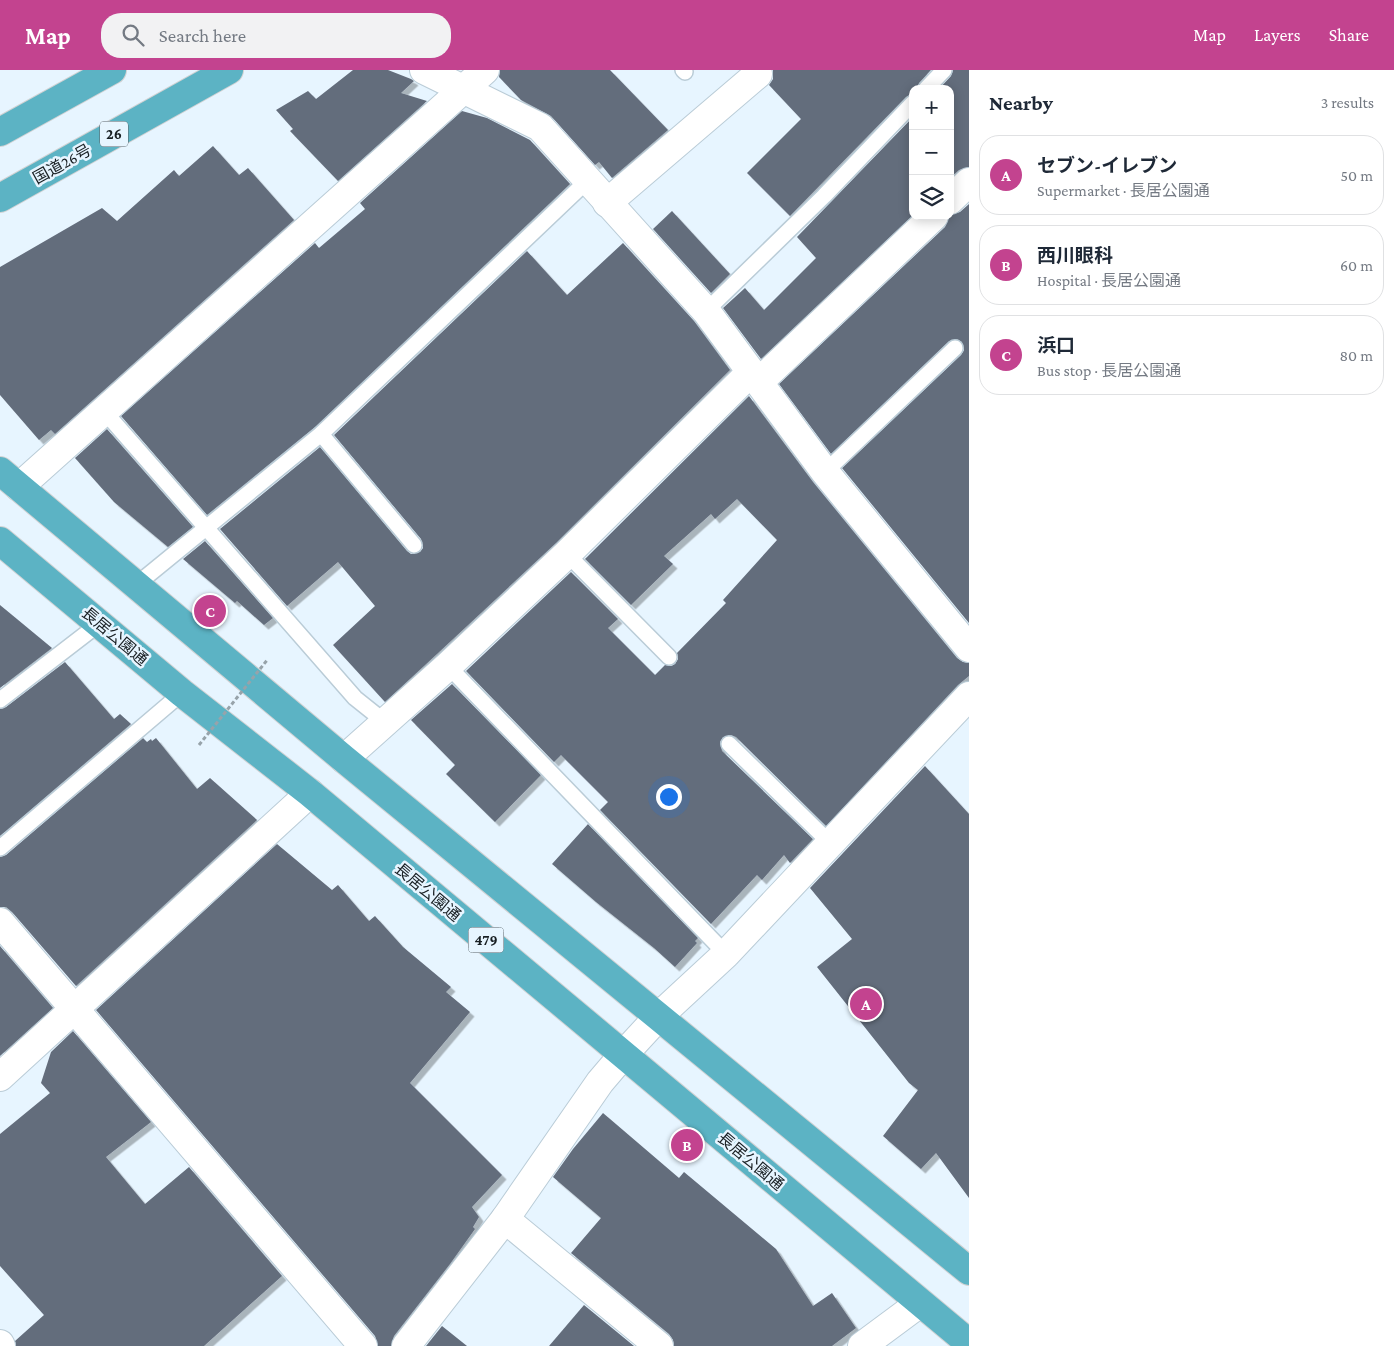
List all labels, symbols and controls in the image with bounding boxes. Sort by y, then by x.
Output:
search box [101,13,451,58]
icon: search [119,21,147,49]
text: Map [25,22,71,49]
text: Search here [159,25,246,46]
text: Map [1193,25,1226,45]
text: Layers [1254,25,1301,45]
text: Share [1329,25,1369,45]
map controls [909,85,954,220]
button: + [909,85,954,130]
text: Nearby [989,91,1053,115]
text: 3 results [1321,94,1374,111]
road number: 26 [100,122,128,146]
button: − [909,130,954,175]
street label: 国道26号 [30,141,94,187]
text: セブン-イレブン [1037,155,1177,176]
text: A [1001,167,1011,184]
text: 50 m [1341,167,1373,184]
button: layers [909,175,954,220]
text: Supermarket · 長居公園通 [1037,182,1210,199]
text: 西川眼科 [1037,245,1113,266]
text: B [1001,257,1011,274]
text: 60 m [1340,257,1373,274]
text: Hospital · 長居公園通 [1037,272,1181,289]
text: 浜口 [1037,335,1075,356]
text: C [1001,347,1011,364]
text: 80 m [1339,347,1373,364]
text: Bus stop · 長居公園通 [1037,362,1181,379]
pin: C [194,592,226,630]
street label: 長居公園通 [79,604,151,668]
your location [656,784,682,810]
street label: 長居公園通 [392,860,464,924]
road number: 479 [468,928,504,952]
pin: A [850,985,882,1023]
pin: B [671,1126,703,1164]
street label: 長居公園通 [715,1129,787,1193]

